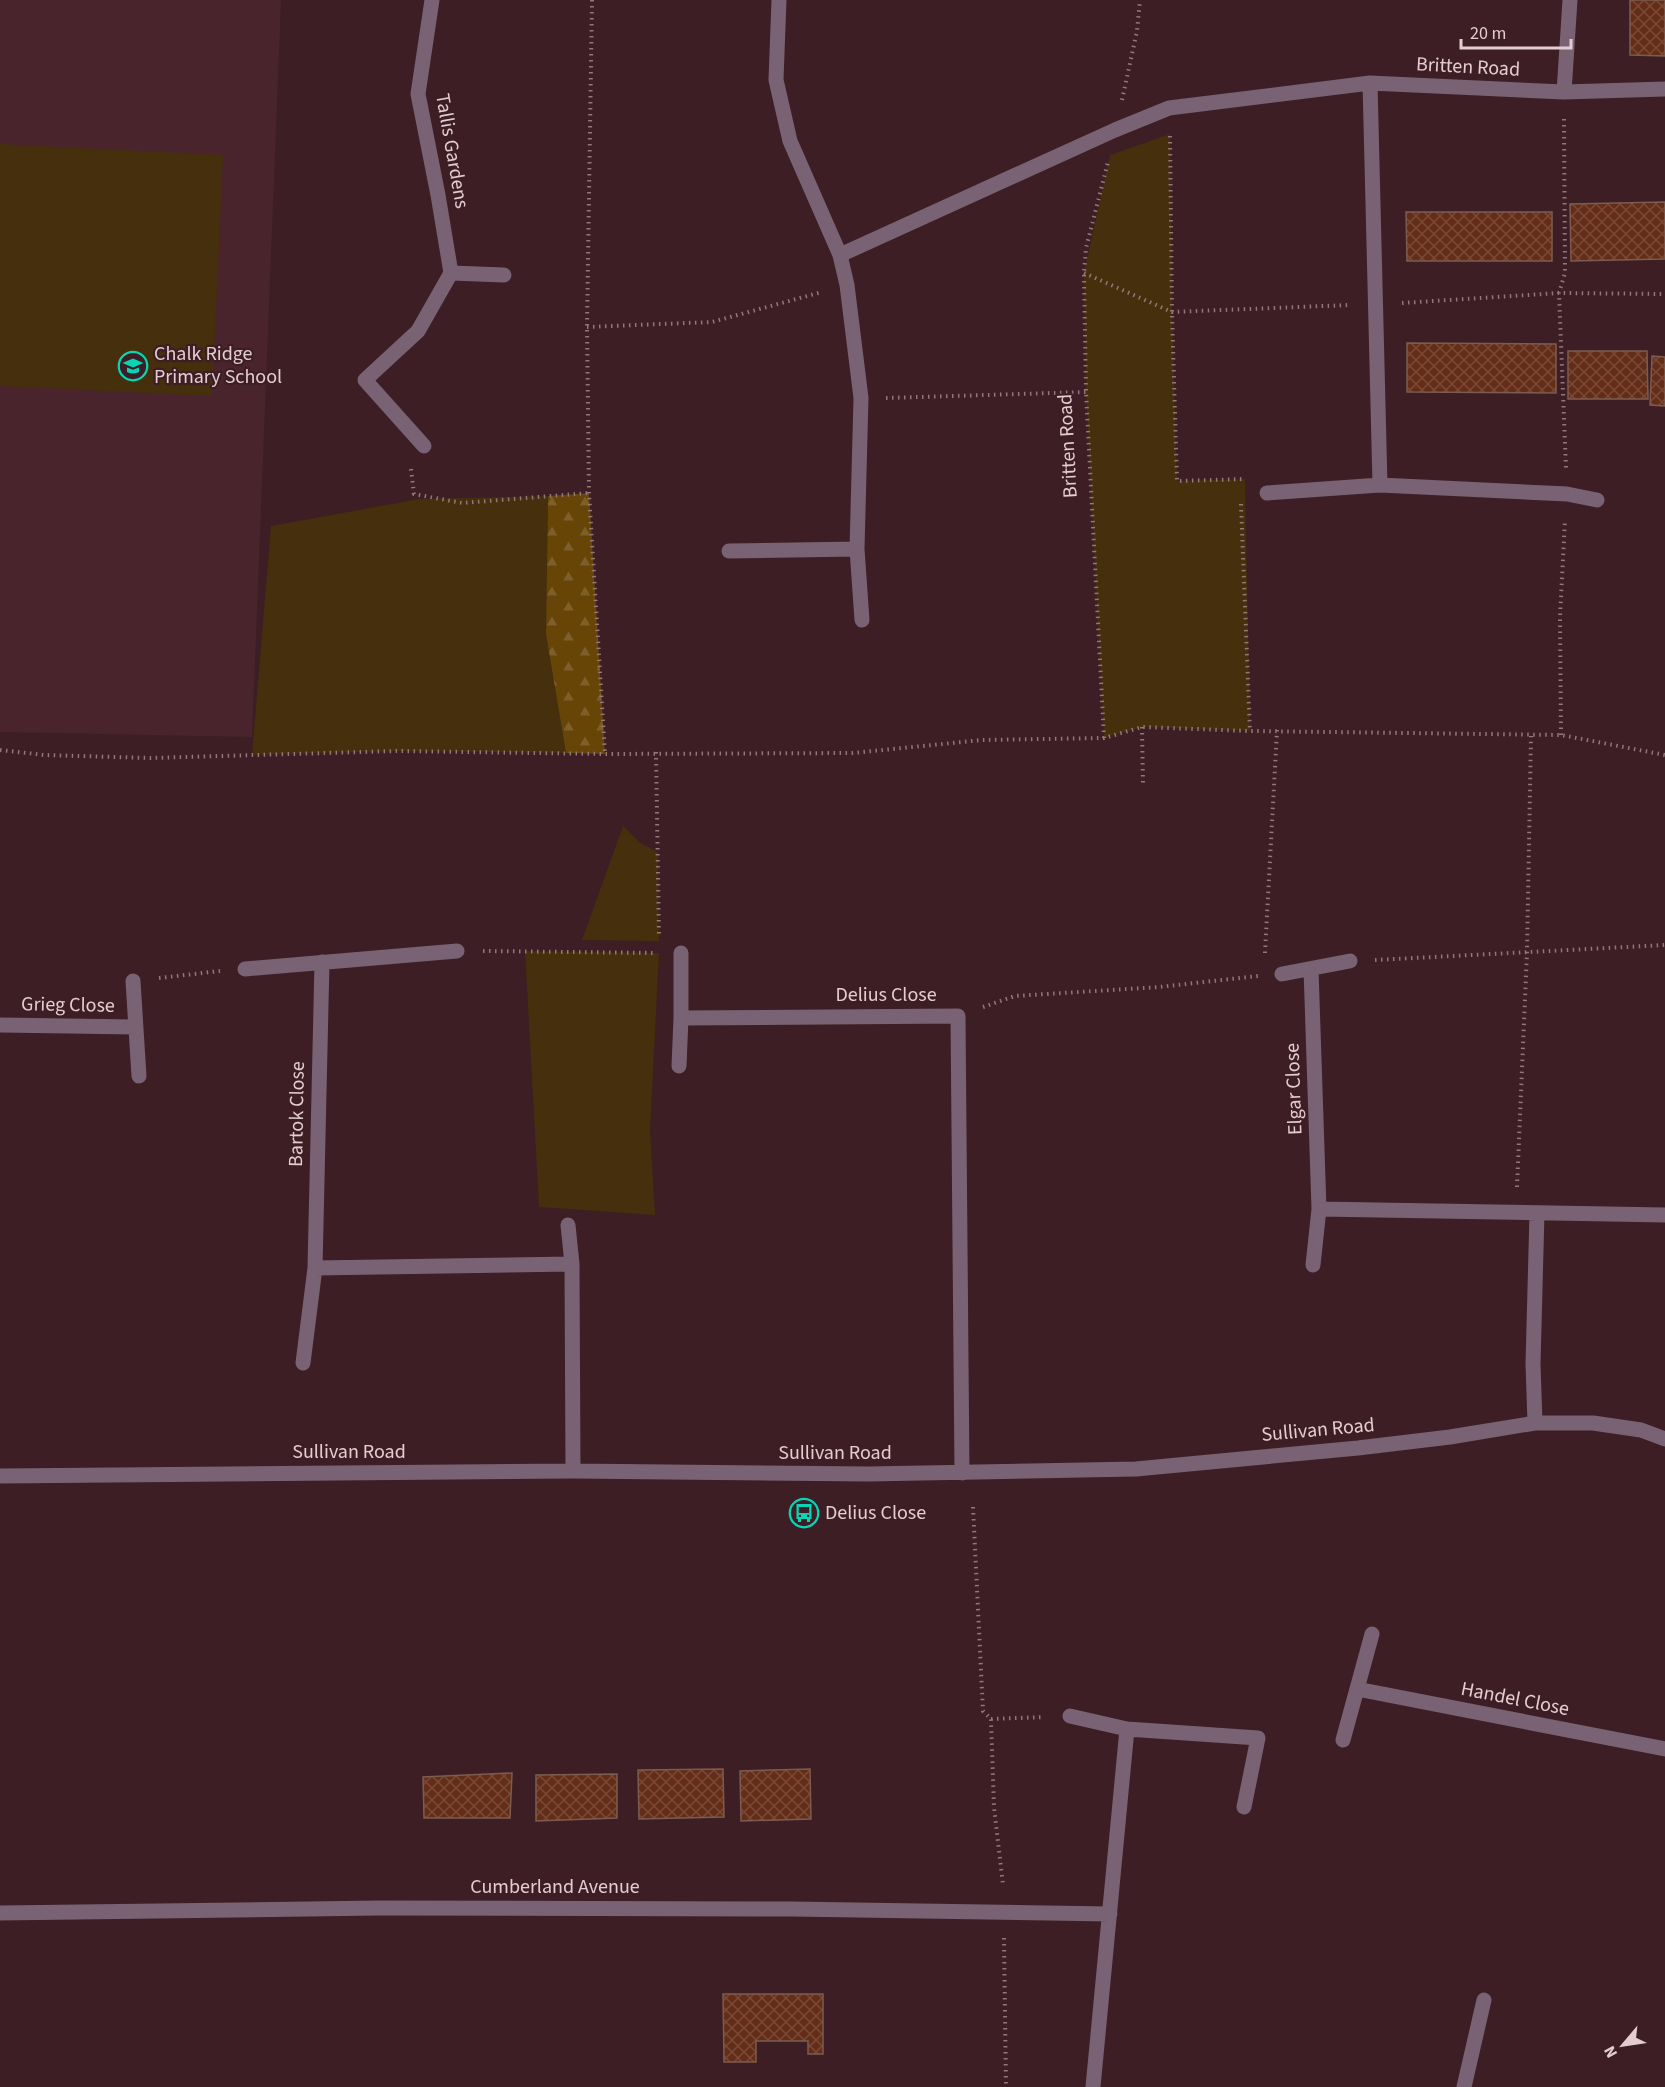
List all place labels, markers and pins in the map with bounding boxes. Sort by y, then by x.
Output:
place label: Chalk Ridge Primary School [154,340,282,391]
school or university icon: Chalk Ridge Primary School [117,350,149,382]
bus stop icon: Delius Close [788,1497,820,1529]
place label: Delius Close [825,1499,926,1527]

